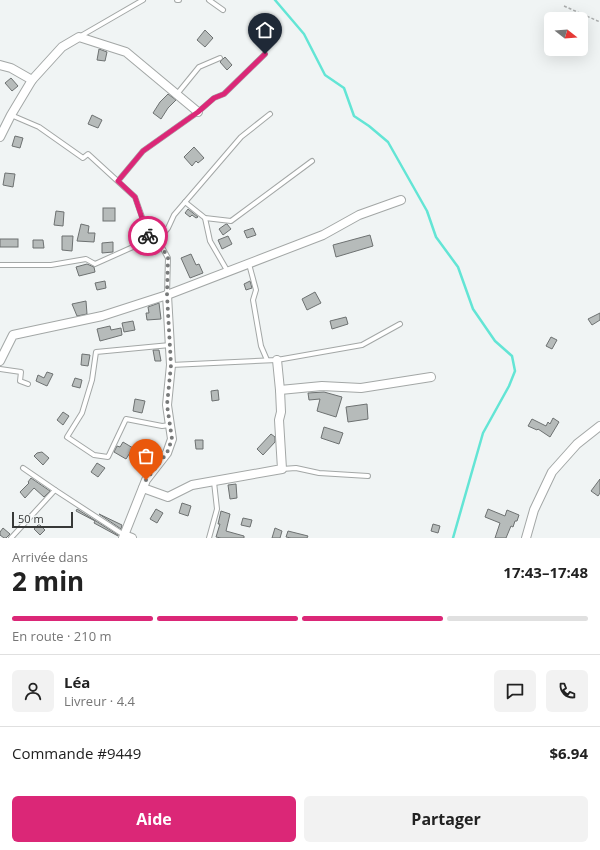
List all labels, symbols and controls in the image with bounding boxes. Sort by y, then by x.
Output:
north arrow [544,12,588,56]
map controls [544,12,588,56]
pin [248,13,282,54]
icon: home [254,19,276,41]
courier [128,216,168,256]
icon: bike [137,225,159,247]
pin [129,439,163,480]
icon: bag [135,445,157,467]
scale bar [12,510,73,529]
text: 50 m [18,511,44,526]
text: Arrivée dans [12,548,88,566]
text: 17:43–17:48 [503,562,588,582]
text: 2 min [12,563,84,599]
text: En route · 210 m [12,627,112,645]
button: person [12,670,54,712]
button: chat [494,670,536,712]
button: phone [546,670,588,712]
text: Léa [64,672,90,692]
text: Livreur · 4.4 [64,692,135,710]
text: Commande #9449 [12,743,141,763]
text: $6.94 [549,743,588,763]
button: Aide [12,796,296,842]
button: Partager [304,796,588,842]

